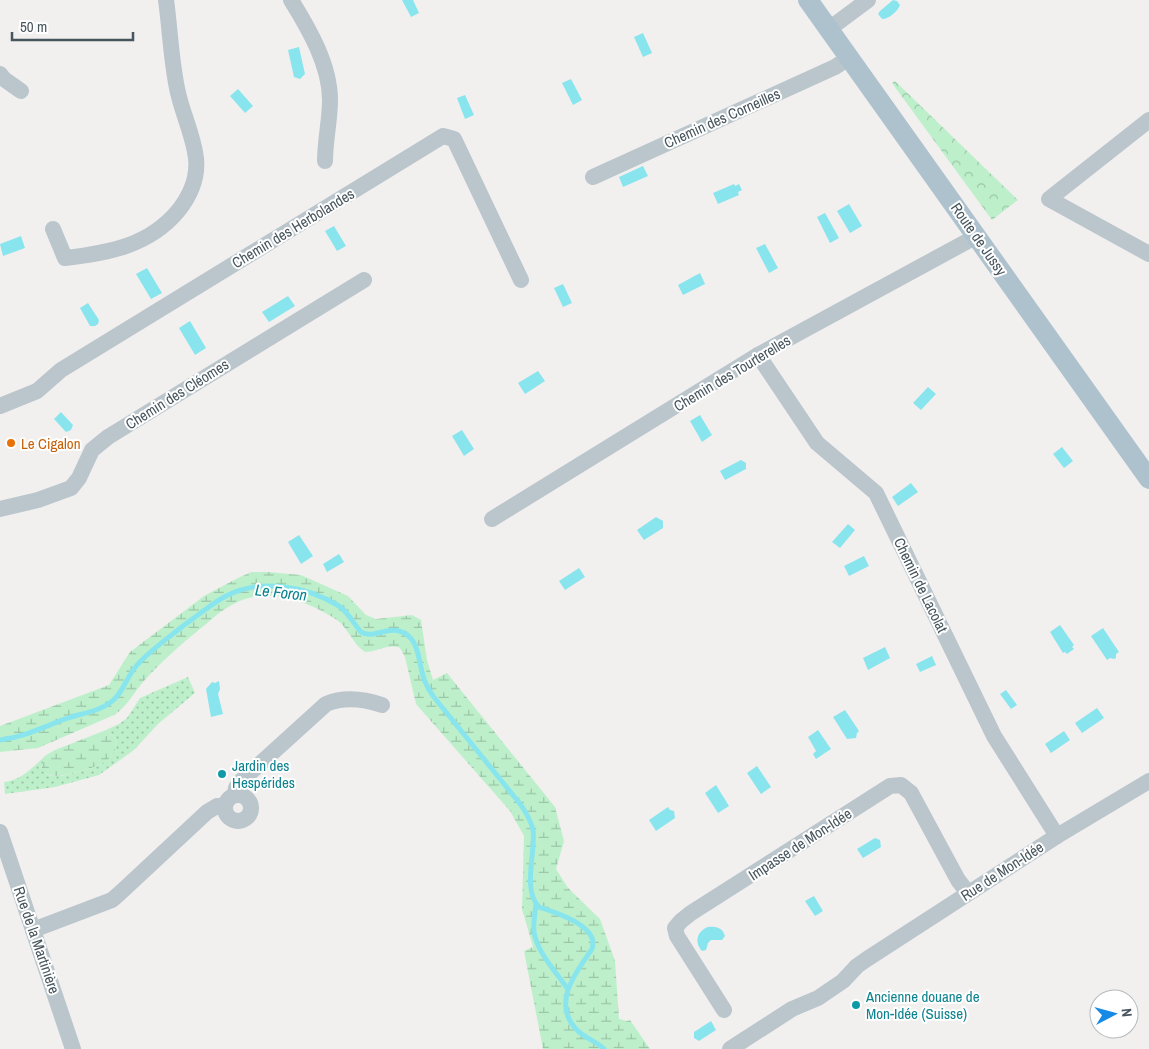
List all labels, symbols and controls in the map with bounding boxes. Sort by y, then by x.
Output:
scale bar [12,10,134,42]
text: 50 m [20,16,47,37]
street label: Chemin des Corneilles [661,83,783,153]
street label: Chemin des Herbolandes [228,183,358,273]
street label: Route de Jussy [946,198,1012,280]
street label: Chemin des Tourterelles [670,330,794,416]
street label: Chemin des Cléomes [121,354,233,434]
place label: Le Cigalon [21,433,81,454]
marker: Le Cigalon [5,437,17,449]
street label: Chemin de Lacolat [889,534,953,637]
water label: Le Foron [254,578,308,606]
place label: Jardin des Hespérides [232,755,295,793]
marker: Jardin des Hespérides [216,768,228,780]
street label: Impasse de Mon-Idée [744,803,856,885]
street label: Rue de Mon-Idée [956,836,1048,906]
street label: Rue de la Martinière [9,884,65,997]
place label: Ancienne douane de Mon-Idée (Suisse) [865,986,980,1024]
north arrow [1089,989,1139,1039]
marker: Ancienne douane de Mon-Idée (Suisse) [850,999,862,1011]
text: N [1118,1008,1136,1018]

